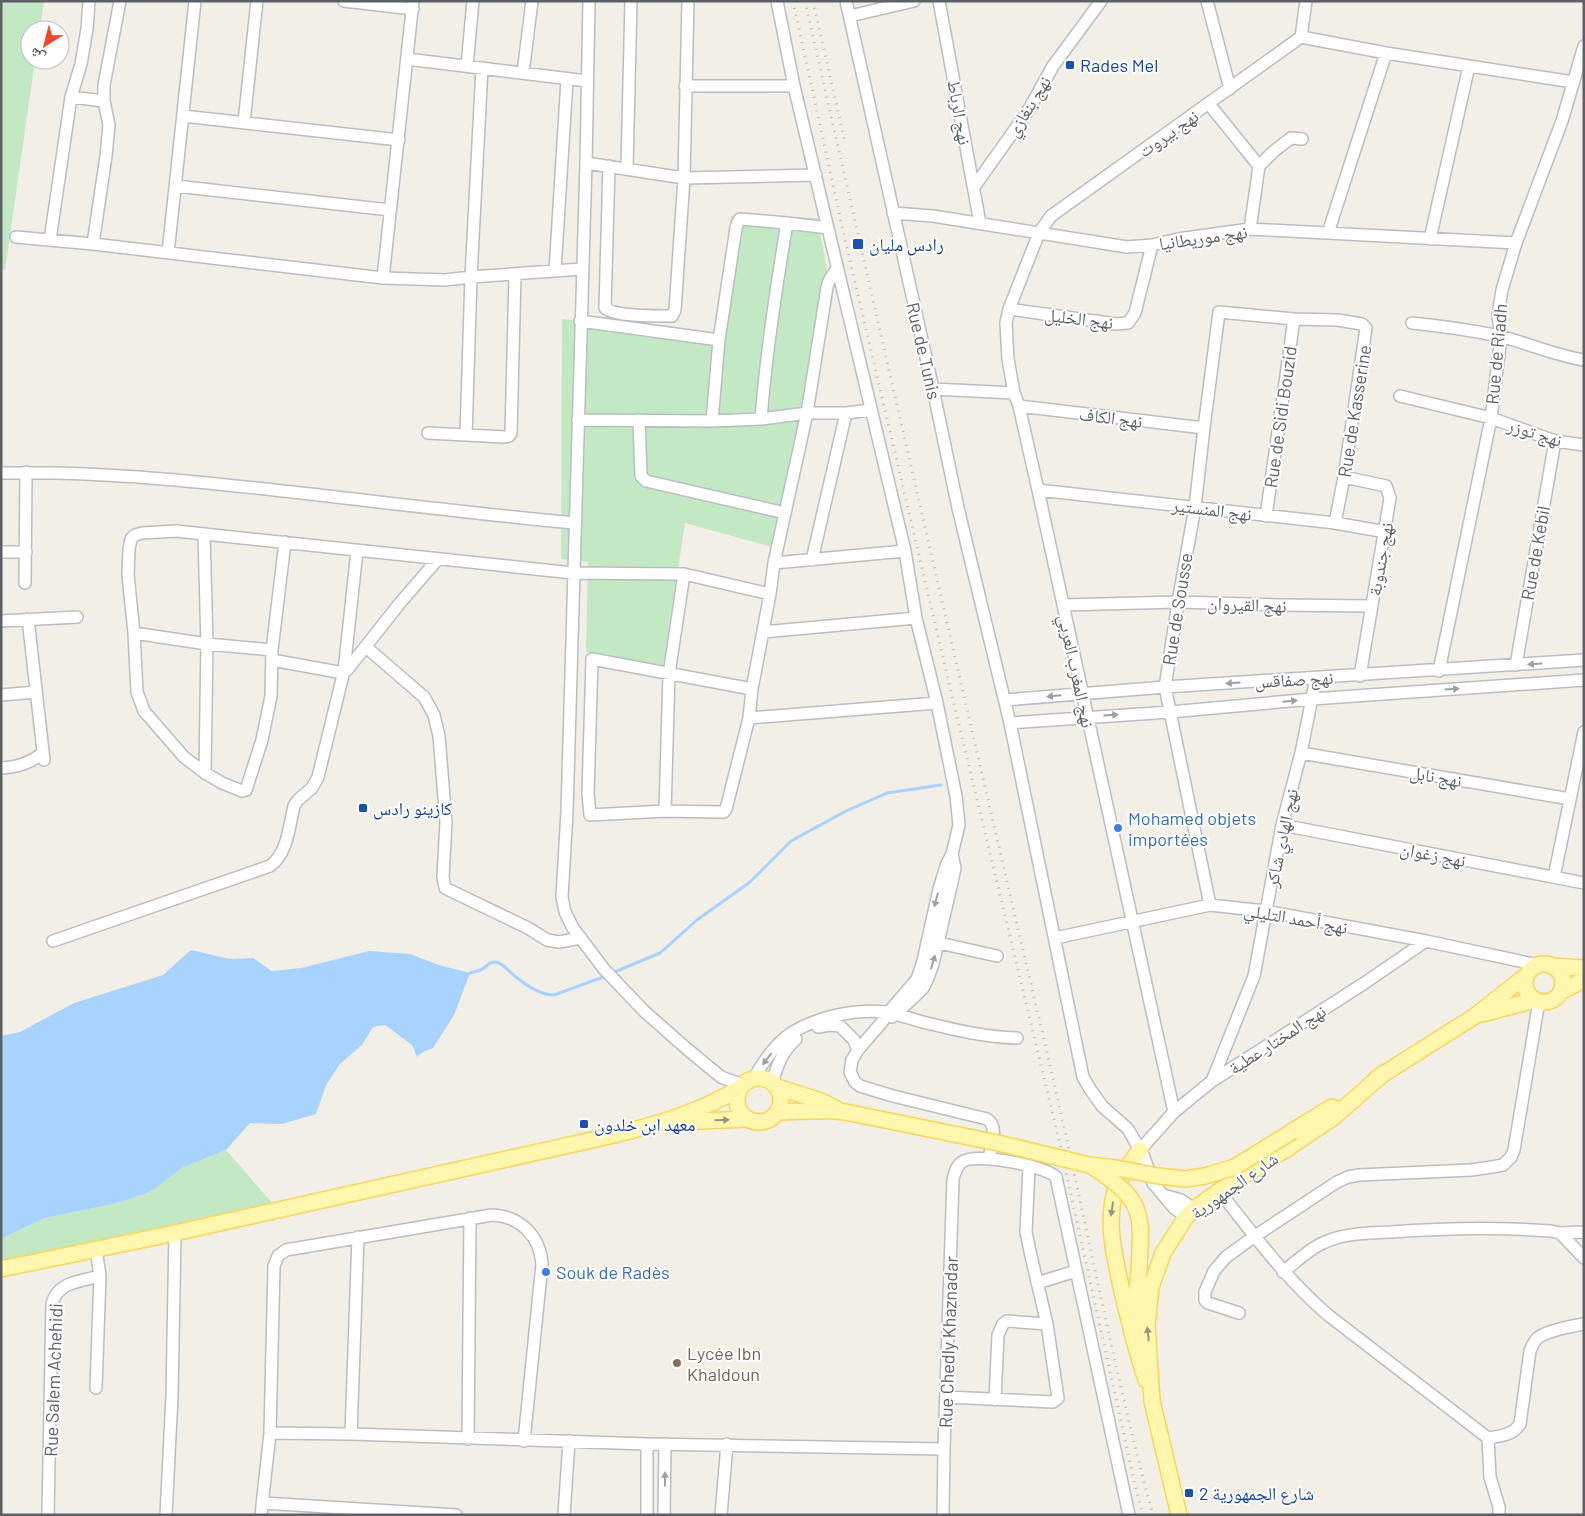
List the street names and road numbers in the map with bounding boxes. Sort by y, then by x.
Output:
street label: نهج بنغازي [1001,71,1059,143]
street label: نهج الرباط [941,78,977,147]
street label: نهج بيروت [1134,104,1204,163]
street label: نهج موريطانيا [1157,220,1249,256]
street label: Rue de Tunis [902,300,946,402]
street label: نهج الخليل [1043,303,1115,335]
street label: Rue de Riadh [1481,303,1511,405]
street label: Rue de Kasserine [1333,343,1375,479]
street label: Rue de Sidi Bouzid [1259,345,1301,489]
street label: نهج الكاف [1078,402,1144,434]
street label: نهج توزر [1504,413,1565,453]
street label: نهج المنستير [1170,493,1253,527]
street label: Rue de Kebil [1516,504,1554,602]
street label: نهج جندوبة [1363,521,1399,598]
street label: Rue de Sousse [1157,551,1197,667]
street label: نهج القيروان [1207,592,1287,618]
street label: نهج المغرب العربي [1050,612,1100,731]
street label: نهج صفاقس [1254,666,1334,694]
street label: نهج نابل [1408,761,1464,793]
street label: نهج الهادي شاكر [1260,787,1307,891]
street label: نهج زغوان [1398,837,1468,873]
street label: نهج أحمد التليلي [1242,898,1350,942]
street label: نهج المختار عطية [1224,999,1331,1080]
street label: شارع الجمهورية [1186,1147,1283,1224]
street label: Rue Chedly Khaznadar [934,1255,962,1428]
street label: Rue Salem Achehidi [39,1303,67,1457]

